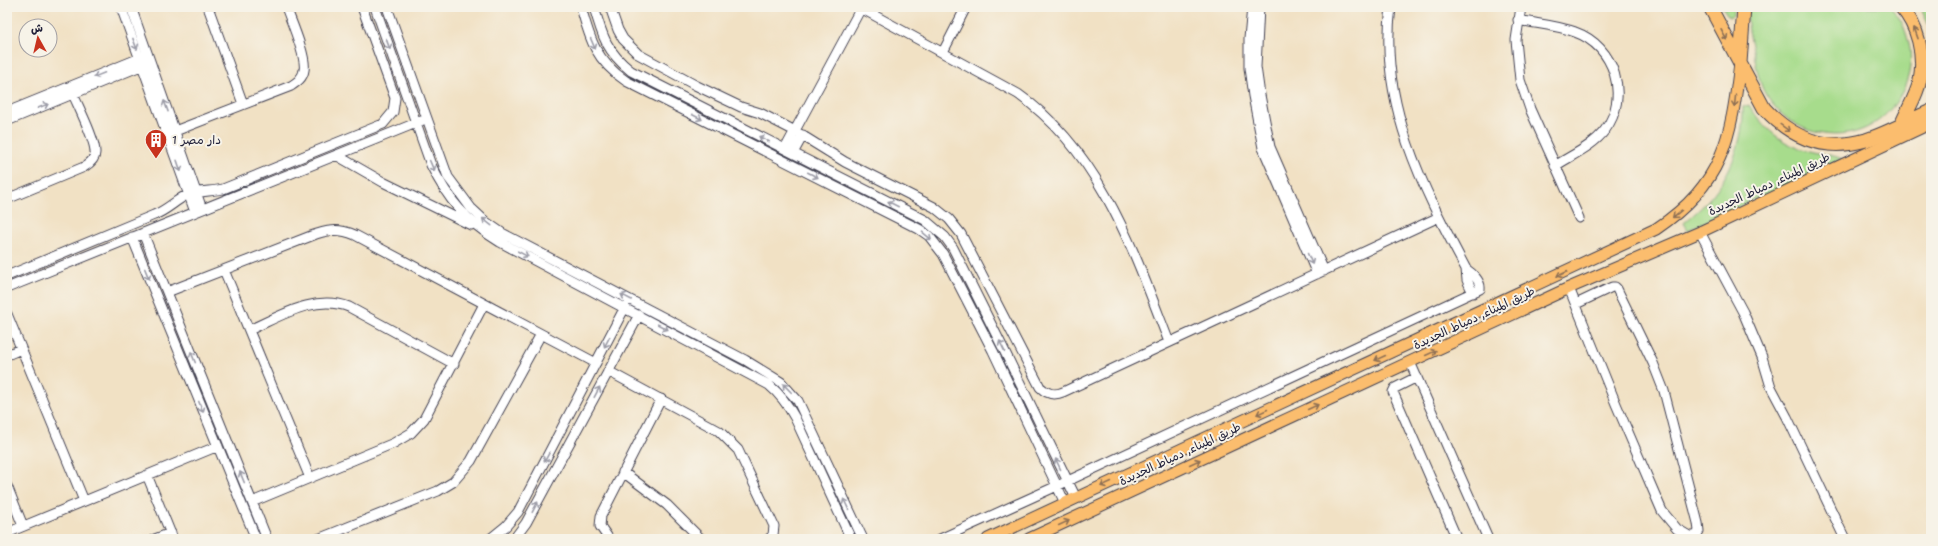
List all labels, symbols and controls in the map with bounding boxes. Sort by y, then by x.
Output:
north arrow [18,18,58,58]
text: ش [30,20,44,37]
one-way arrow [1911,27,1919,39]
one-way arrow [1721,29,1729,41]
one-way arrow [131,37,139,49]
one-way arrow [385,37,393,49]
one-way arrow [589,38,597,50]
one-way arrow [93,71,105,79]
one-way arrow [1732,95,1739,108]
one-way arrow [162,100,170,112]
one-way arrow [37,102,49,109]
one-way arrow [690,114,702,121]
one-way arrow [1780,124,1791,132]
building icon: دار مصر 1 [143,127,169,160]
place label: دار مصر 1 [172,132,221,148]
one-way arrow [758,135,770,142]
street label: طريق الميناء, دمياط الجديدة [1706,149,1832,219]
one-way arrow [175,160,183,172]
one-way arrow [428,160,436,172]
one-way arrow [806,172,818,180]
one-way arrow [887,200,899,207]
one-way arrow [1672,209,1683,218]
one-way arrow [481,218,492,226]
one-way arrow [922,231,933,240]
one-way arrow [517,251,529,258]
one-way arrow [1307,253,1314,265]
one-way arrow [143,267,151,279]
one-way arrow [1556,271,1568,278]
street label: طريق الميناء, دمياط الجديدة [1411,283,1537,353]
one-way arrow [620,293,632,300]
one-way arrow [657,324,669,332]
one-way arrow [603,335,610,347]
one-way arrow [998,340,1006,352]
one-way arrow [1424,349,1436,356]
one-way arrow [189,351,196,363]
one-way arrow [1374,355,1386,362]
one-way arrow [782,383,792,393]
one-way arrow [593,386,601,398]
one-way arrow [198,400,206,412]
one-way arrow [1306,403,1318,410]
one-way arrow [1256,409,1268,416]
street label: طريق الميناء, دمياط الجديدة [1117,419,1243,489]
one-way arrow [542,451,550,463]
one-way arrow [1054,458,1061,470]
one-way arrow [1188,458,1200,465]
one-way arrow [238,471,245,483]
one-way arrow [1100,481,1112,488]
one-way arrow [842,498,849,510]
one-way arrow [531,501,539,513]
one-way arrow [1058,518,1070,526]

